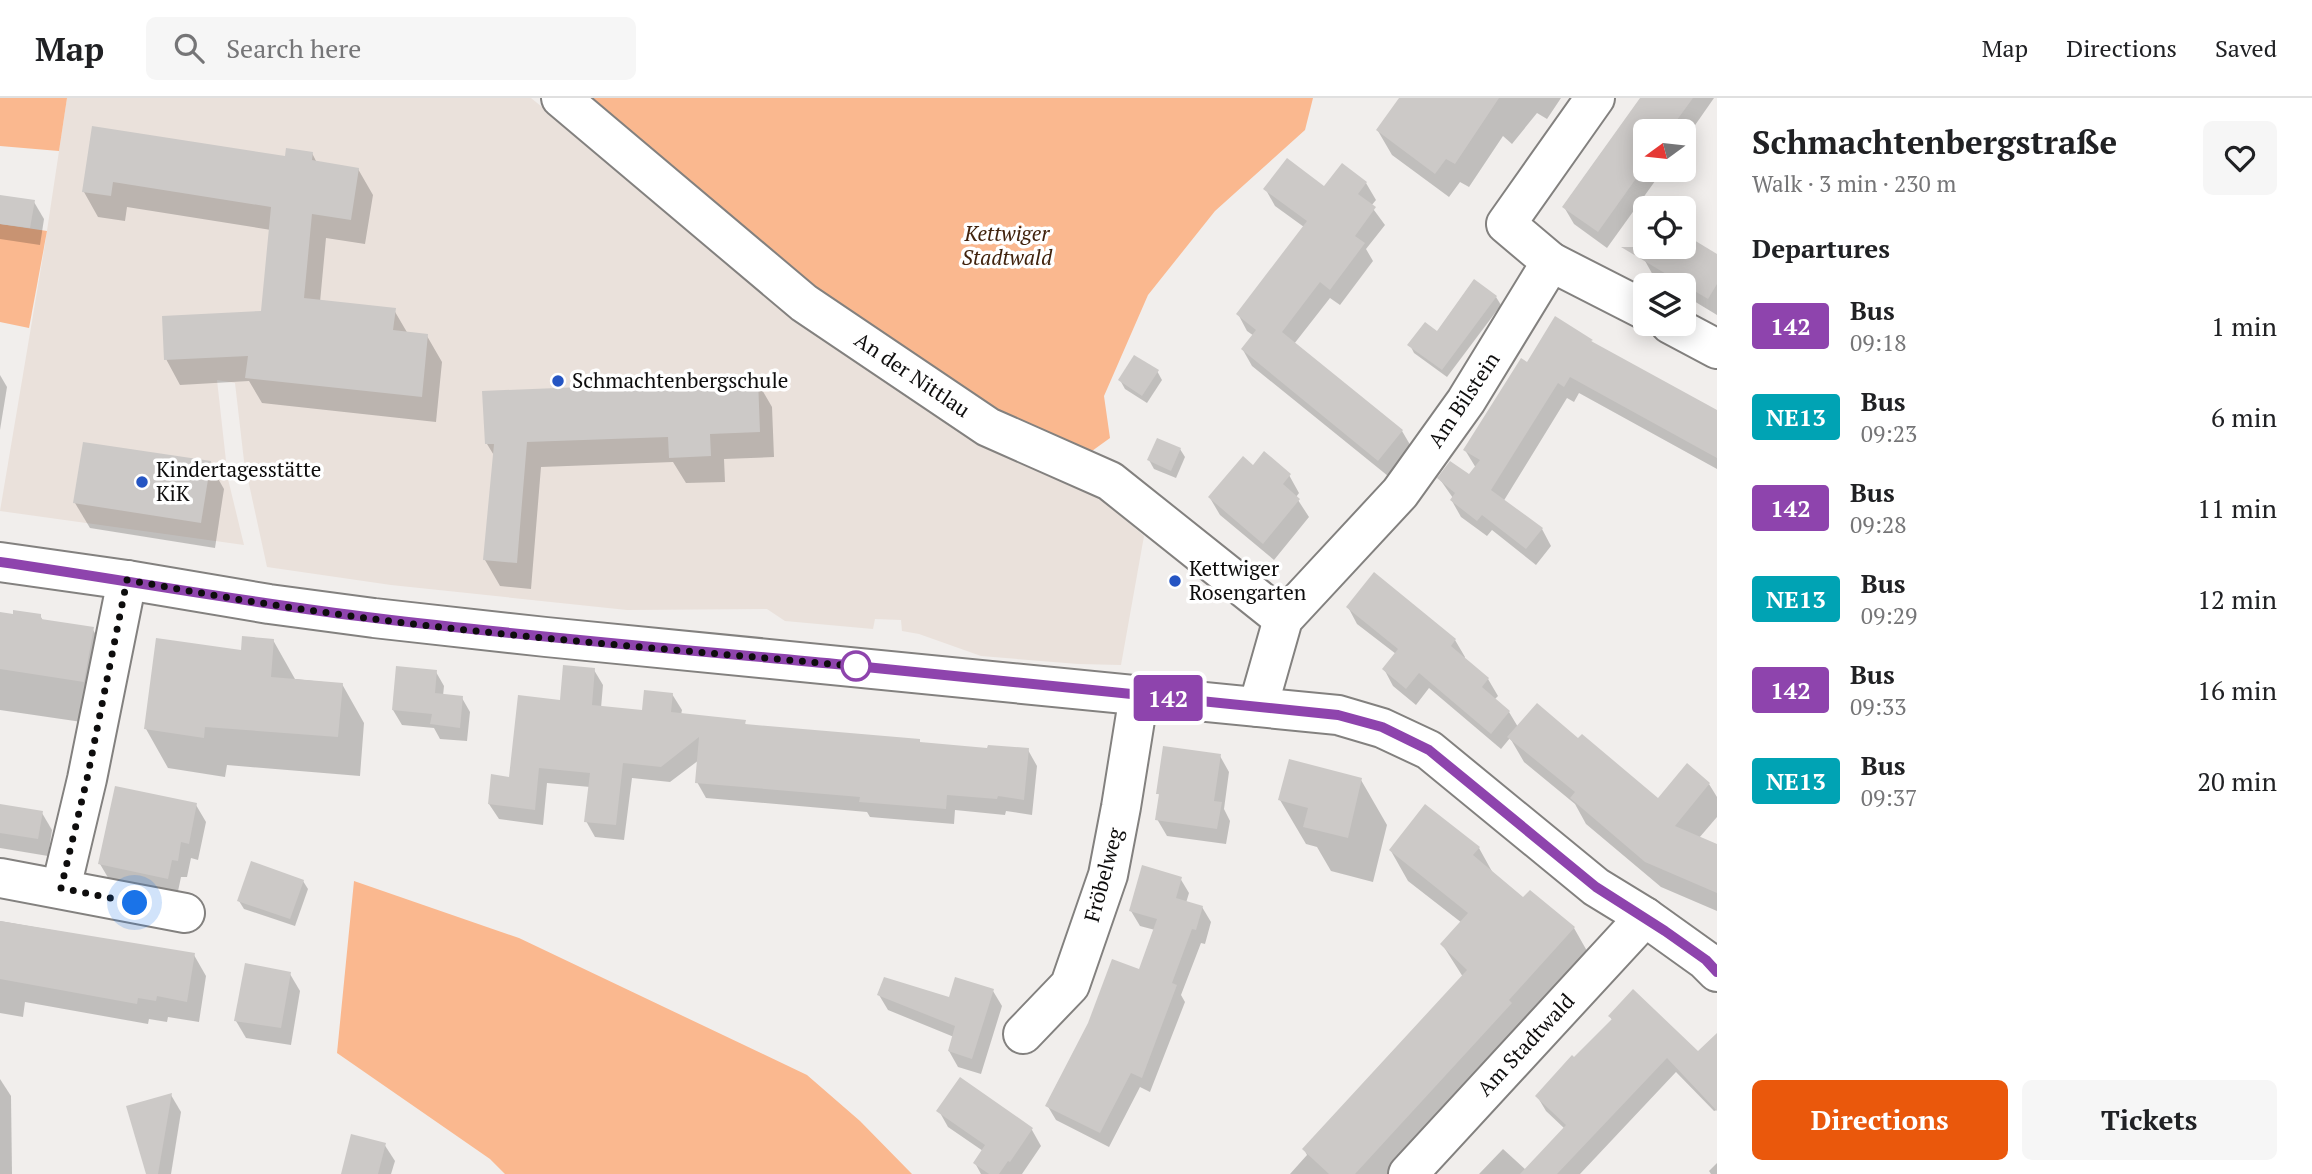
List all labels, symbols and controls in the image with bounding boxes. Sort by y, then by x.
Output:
search box [146,17,636,80]
text: Map [35,27,104,70]
icon: search [170,29,208,67]
text: Search here [226,31,361,65]
text: Map [1982,32,2028,64]
text: Directions [2066,32,2177,64]
text: Saved [2215,32,2277,64]
north arrow [1633,119,1696,182]
map controls [1633,119,1696,336]
text: Schmachtenbergstraße [1752,120,2117,163]
button: heart [2203,121,2277,195]
text: Walk · 3 min · 230 m [1752,168,1956,199]
button: locate [1633,196,1696,259]
park label: Kettwiger Stadtwald [962,219,1053,271]
text: Departures [1752,231,1890,265]
button: layers [1633,273,1696,336]
text: Bus [1850,293,1895,327]
text: 1 min [2211,309,2277,343]
text: 142 [1770,310,1811,342]
street label: An der Nittlau [849,325,976,423]
text: 09:18 [1850,327,1907,358]
street label: Am Bilstein [1421,346,1506,453]
place label: Schmachtenbergschule [572,366,788,394]
marker: Schmachtenbergschule [550,373,566,389]
text: Bus [1861,384,1906,418]
text: 6 min [2211,400,2277,434]
text: NE13 [1766,401,1826,433]
text: 09:23 [1861,418,1917,449]
place label: Kindertagesstätte KiK [156,455,321,507]
marker: Kindertagesstätte KiK [134,474,150,490]
text: Bus [1850,475,1895,509]
text: 11 min [2197,491,2277,525]
text: 142 [1770,492,1811,524]
text: 09:28 [1850,509,1907,540]
place label: Kettwiger Rosengarten [1189,554,1307,606]
text: Bus [1861,566,1906,600]
marker: Kettwiger Rosengarten [1167,573,1183,589]
text: 12 min [2197,582,2277,616]
text: NE13 [1766,583,1826,615]
text: 09:29 [1861,600,1917,631]
unlabelled marker [841,651,871,681]
text: Bus [1850,657,1895,691]
text: 16 min [2197,673,2277,707]
text: 142 [1770,674,1811,706]
line badge: 142 [1128,675,1208,721]
text: 142 [1148,682,1188,714]
text: 09:33 [1850,691,1907,722]
text: Bus [1861,748,1906,782]
text: 20 min [2197,764,2277,798]
text: NE13 [1766,765,1826,797]
text: 09:37 [1861,782,1917,813]
street label: Fröbelweg [1077,824,1129,925]
your location [117,885,152,920]
street label: Am Stadtwald [1471,987,1580,1102]
button: Directions [1752,1080,2008,1160]
button: Tickets [2022,1080,2277,1160]

